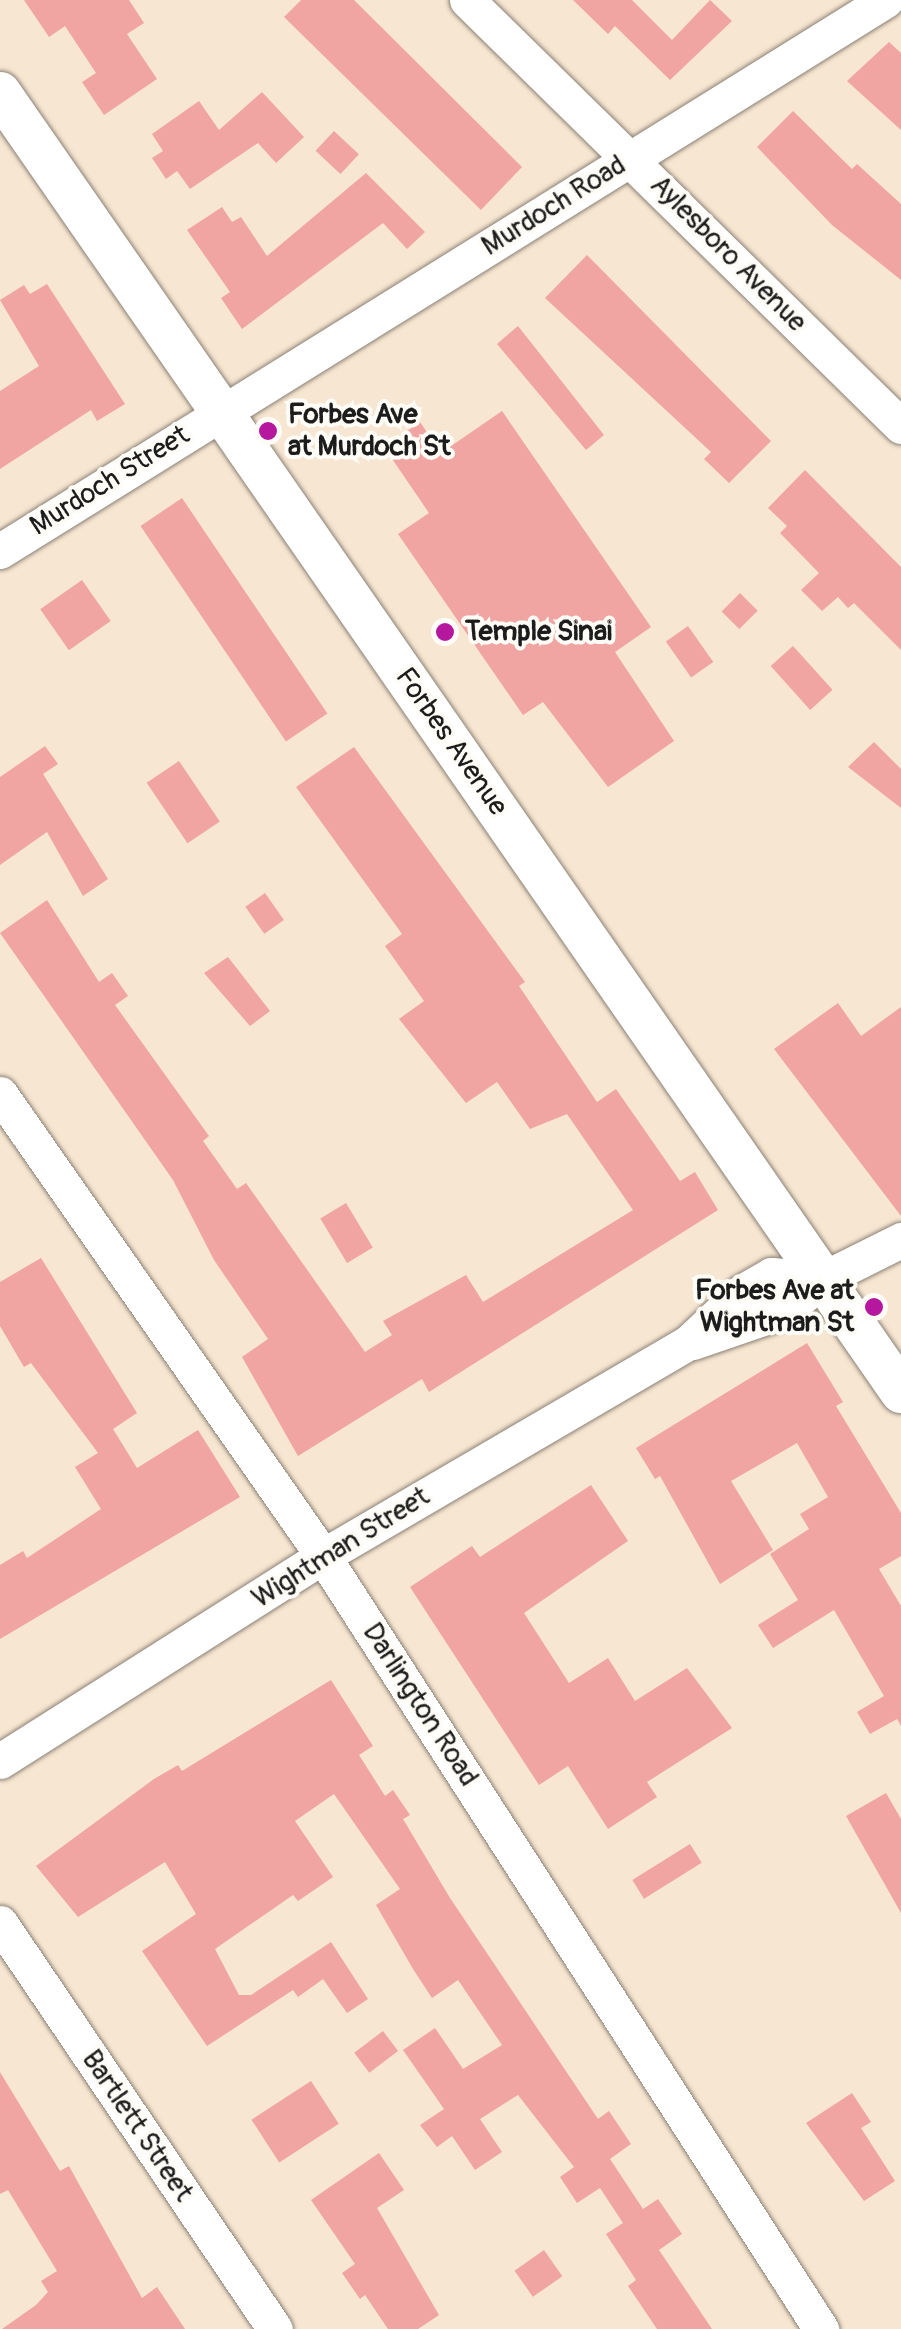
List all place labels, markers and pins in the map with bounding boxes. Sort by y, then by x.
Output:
place label: Forbes Ave at Murdoch St [288,398,450,464]
marker: Forbes Ave at Murdoch St [257,420,279,442]
place label: Temple Sinai [465,615,612,649]
marker: Temple Sinai [434,621,456,643]
place label: Forbes Ave at Wightman St [695,1274,854,1340]
marker: Forbes Ave at Wightman St [863,1296,885,1318]

